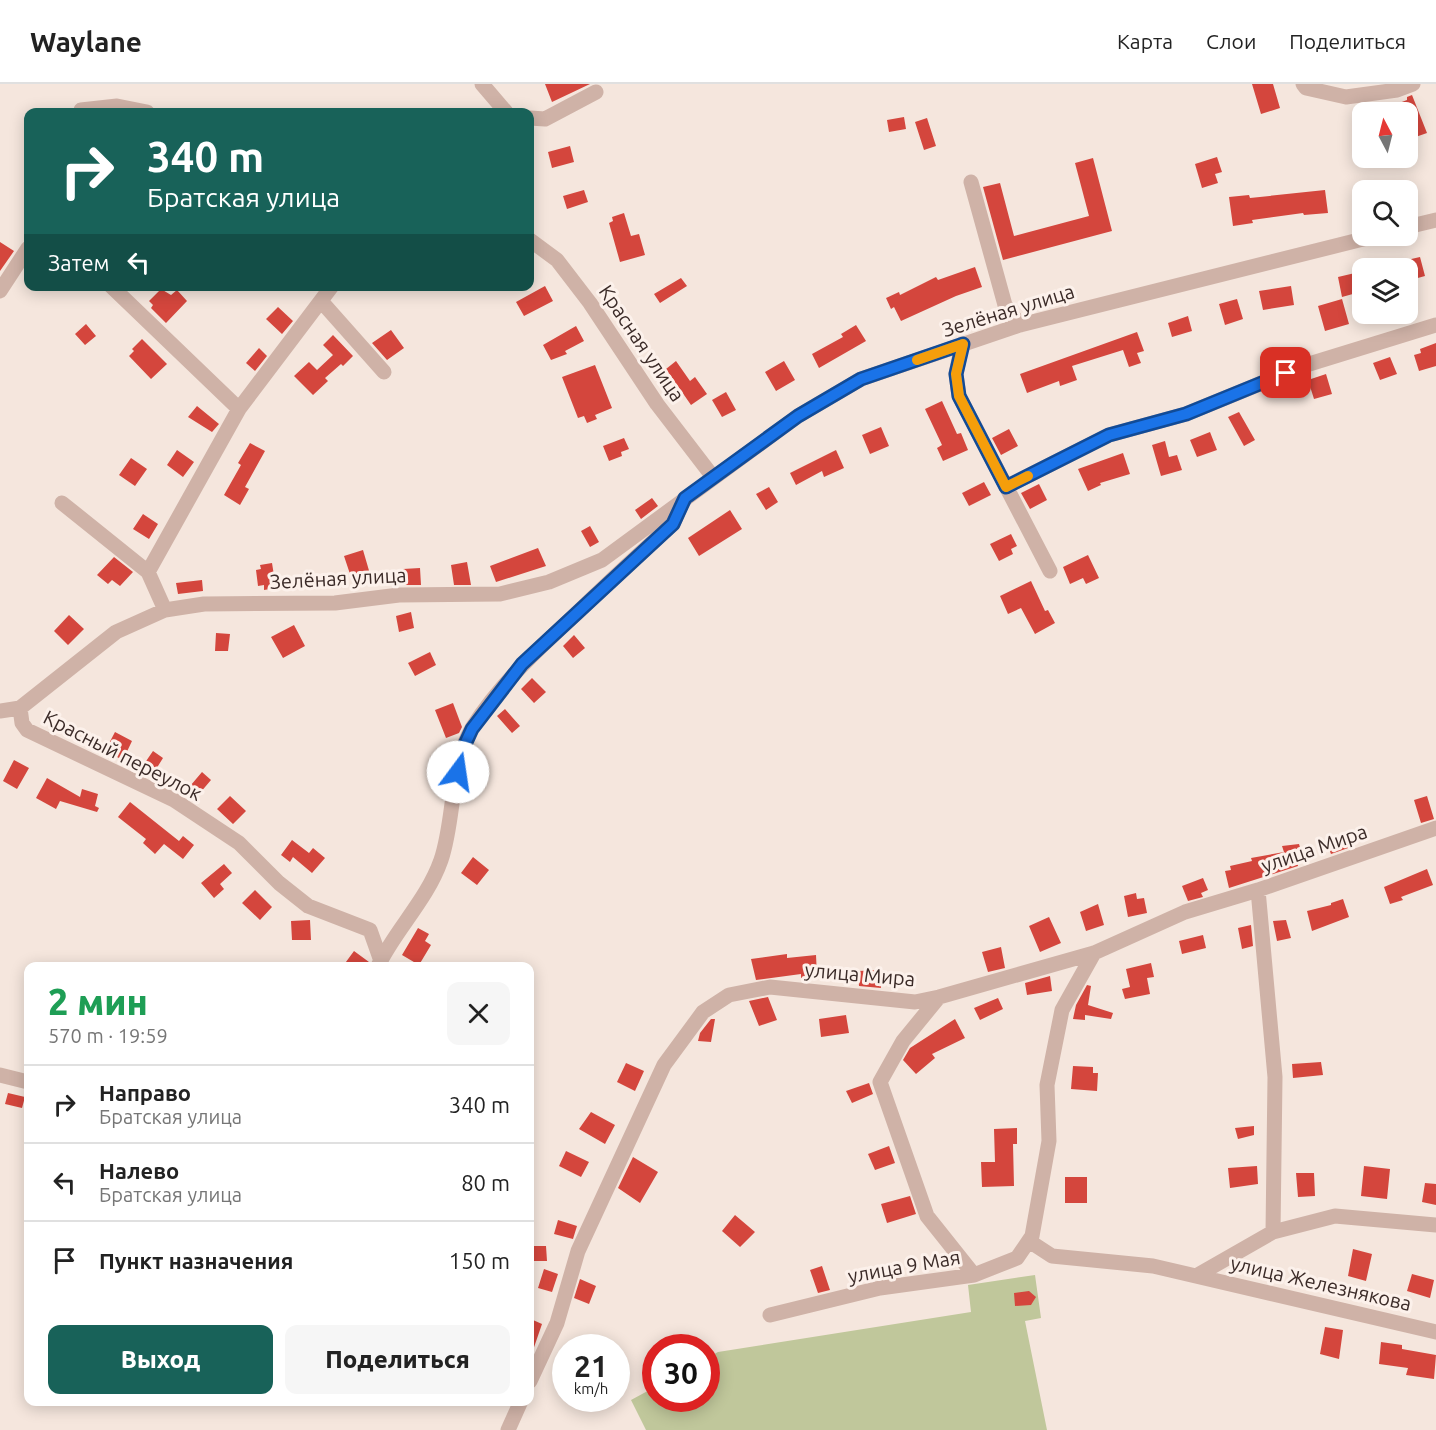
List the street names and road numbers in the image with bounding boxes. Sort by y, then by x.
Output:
street label: Зелёная улица [939,279,1077,341]
street label: Красная улица [595,280,689,406]
street label: Зелёная улица [269,563,407,593]
street label: Красный переулок [40,705,206,805]
street label: улица Мира [1258,819,1370,877]
street label: улица Мира [804,958,916,990]
street label: улица 9 Мая [846,1245,962,1287]
street label: улица Железнякова [1228,1251,1414,1315]

